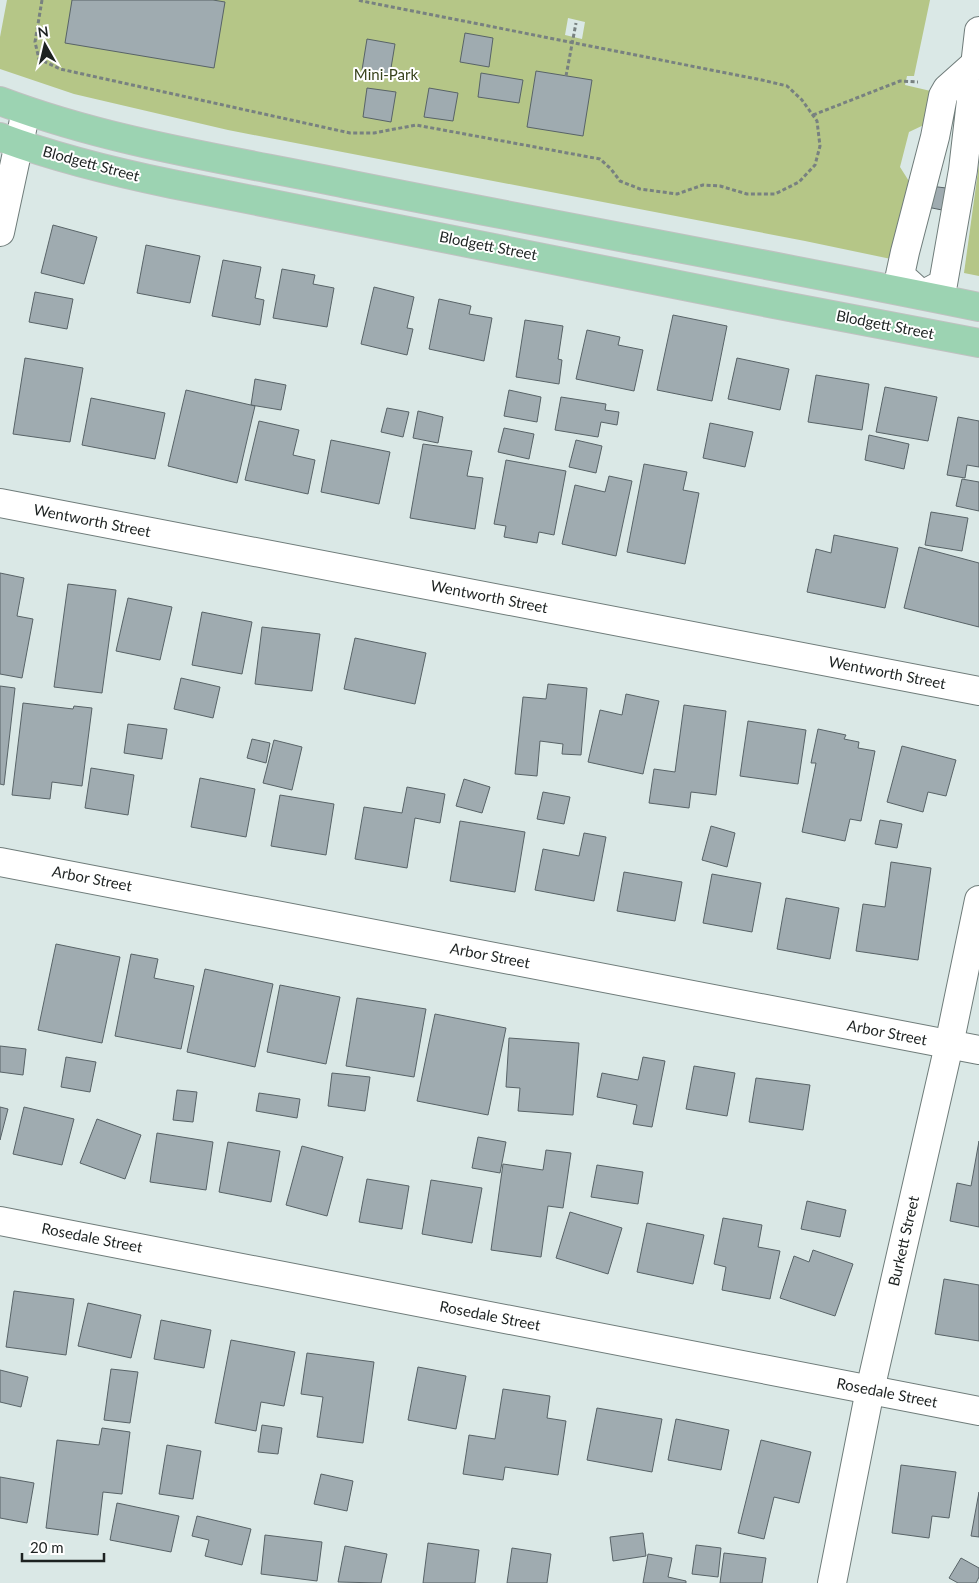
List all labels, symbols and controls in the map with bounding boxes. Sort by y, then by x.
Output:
north arrow [20,20,70,70]
text: N [37,22,50,41]
park label: Mini-Park [354,65,419,83]
street label: Blodgett Street [41,142,142,185]
street label: Blodgett Street [438,227,539,263]
street label: Blodgett Street [835,306,936,342]
street label: Wentworth Street [32,500,153,540]
street label: Wentworth Street [429,576,550,616]
street label: Wentworth Street [827,652,948,692]
street label: Arbor Street [51,861,134,895]
street label: Arbor Street [449,938,532,972]
street label: Arbor Street [846,1015,929,1049]
street label: Burkett Street [884,1193,922,1288]
street label: Rosedale Street [40,1218,145,1256]
street label: Rosedale Street [438,1296,543,1334]
street label: Rosedale Street [835,1373,940,1411]
scale bar [22,1530,105,1562]
text: 20 m [30,1538,64,1556]

